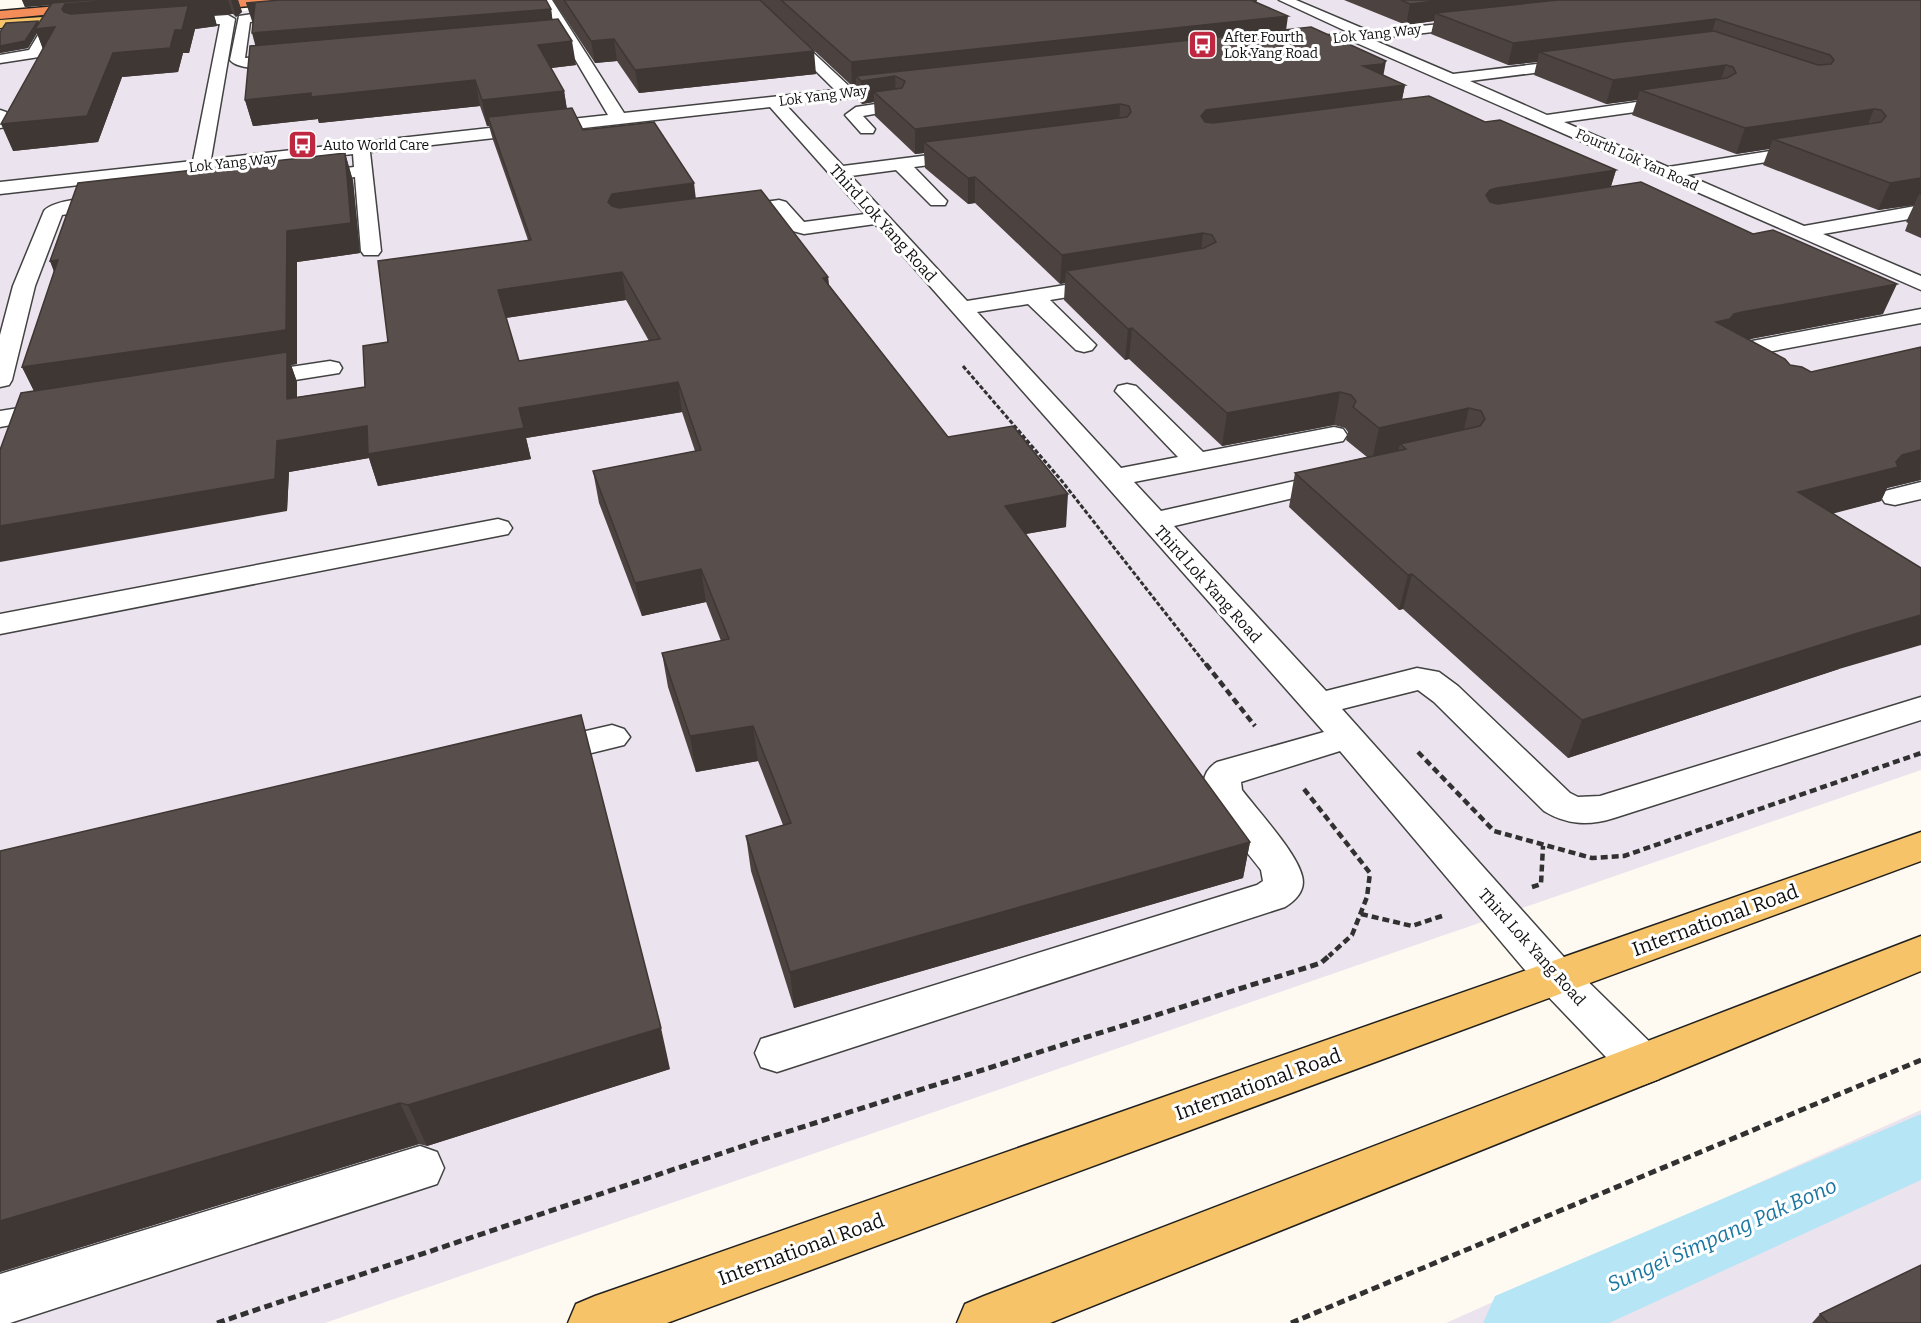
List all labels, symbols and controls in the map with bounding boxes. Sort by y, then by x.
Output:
street label: Lok Yang Way [1332,21,1423,47]
bus stop icon: After Fourth Lok Yang Road [1187,29,1219,61]
place label: After Fourth Lok Yang Road [1224,29,1318,62]
street label: Lok Yang Way [778,82,869,110]
street label: Fourth Lok Yan Road [1573,125,1701,195]
bus stop icon: Auto World Care [286,129,318,161]
place label: Auto World Care [323,137,429,154]
street label: Lok Yang Way [188,150,279,176]
street label: Third Lok Yang Road [825,161,941,286]
street label: Third Lok Yang Road [1150,522,1266,647]
street label: International Road [1629,879,1801,961]
street label: Third Lok Yang Road [1474,885,1590,1010]
street label: International Road [1172,1043,1344,1125]
water label: Sungei Simpang Pak Bono [1603,1173,1841,1297]
street label: International Road [715,1208,887,1290]

